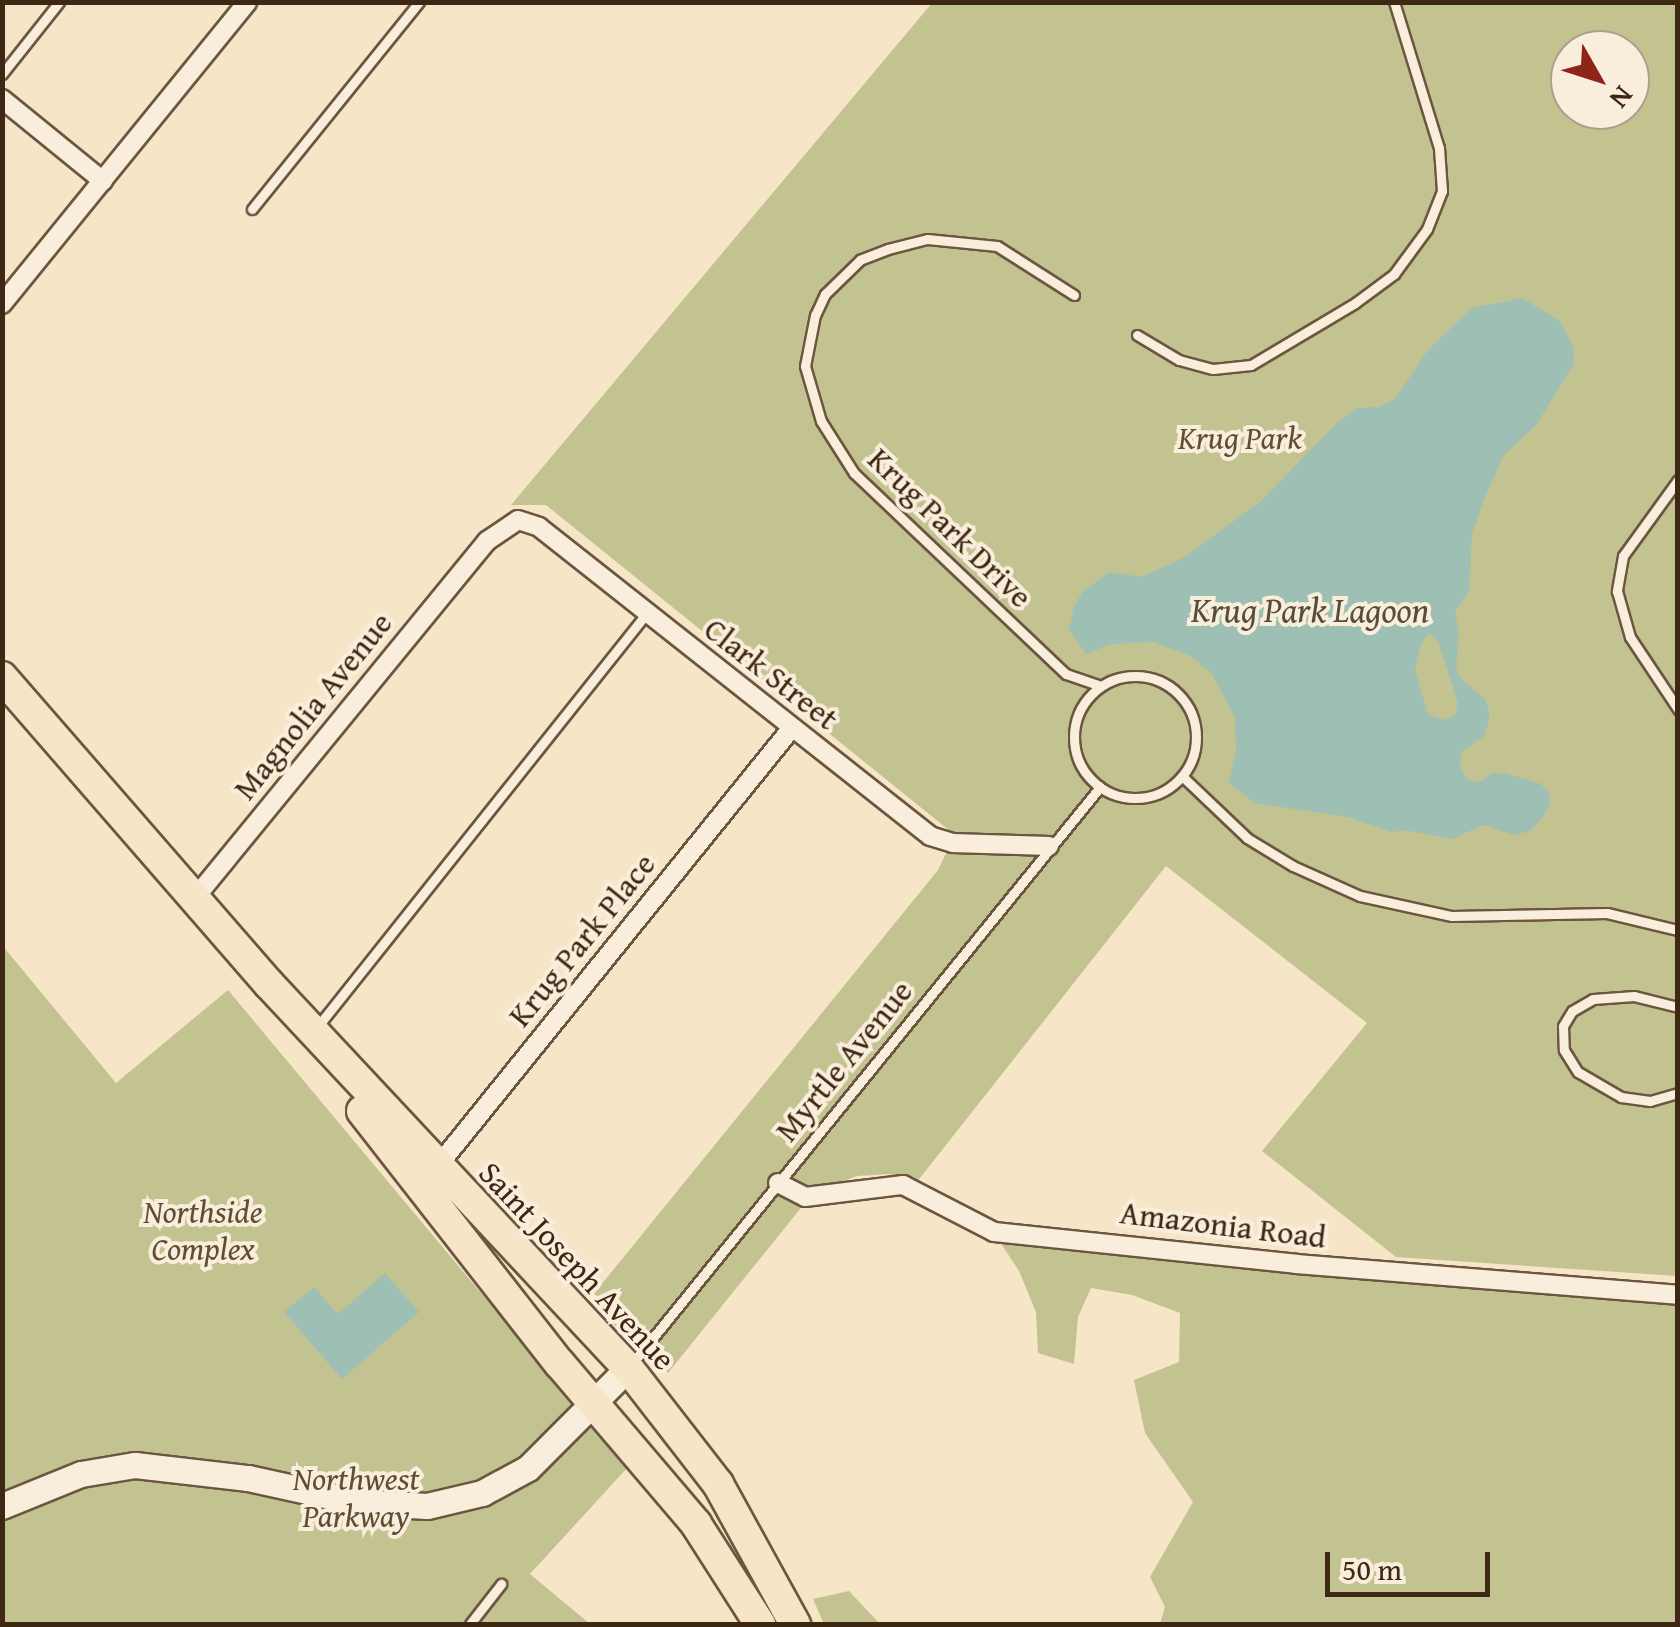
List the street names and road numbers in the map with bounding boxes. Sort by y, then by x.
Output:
street label: Krug Park Drive [860,440,1040,616]
street label: Magnolia Avenue [226,605,400,807]
street label: Clark Street [697,610,845,738]
street label: Krug Park Place [500,846,664,1034]
street label: Myrtle Avenue [767,973,921,1149]
street label: Saint Joseph Avenue [471,1154,683,1378]
street label: Amazonia Road [1118,1193,1328,1257]

